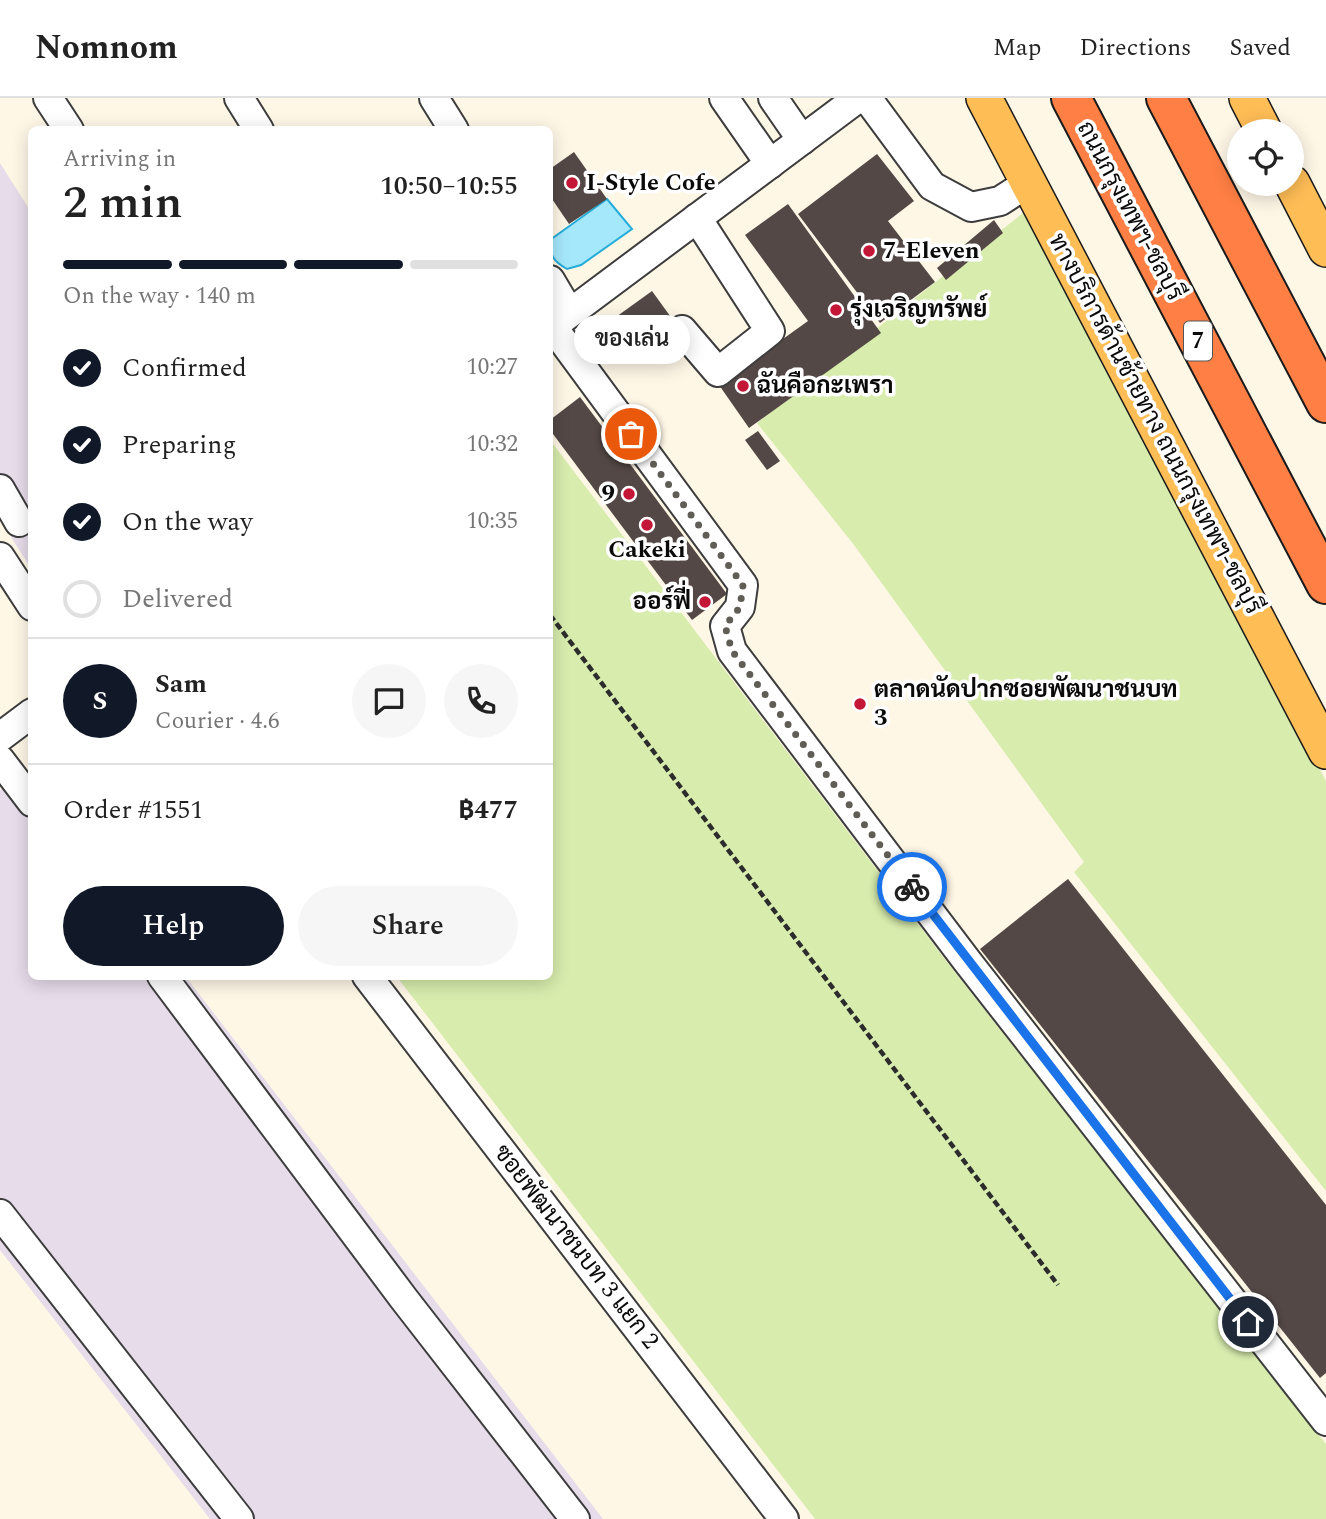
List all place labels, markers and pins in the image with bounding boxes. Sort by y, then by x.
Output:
place label: I-Style Cofe [586,165,716,201]
marker: I-Style Cofe [564,175,580,191]
place label: 7-Eleven [883,233,980,269]
marker: 7-Eleven [861,243,877,259]
place label: รุ่งเจริญทรัพย์ [850,292,988,328]
marker: รุ่งเจริญทรัพย์ [828,302,844,318]
callout: ของเล่น [573,315,689,364]
place label: ฉันคือกะเพรา [757,368,894,404]
marker: ฉันคือกะเพรา [735,378,751,394]
pin [601,404,661,464]
place label: 9 [602,476,615,512]
marker: 9 [621,486,637,502]
marker: Cakeki [639,517,655,533]
place label: Cakeki [608,532,686,568]
place label: ออร์ฟี่ [632,580,691,620]
marker: ออร์ฟี่ [697,594,713,610]
place label: ตลาดนัดปากซอยพัฒนาชนบท 3 [874,672,1178,736]
marker: ตลาดนัดปากซอยพัฒนาชนบท 3 [852,696,868,712]
pin [1218,1292,1278,1352]

